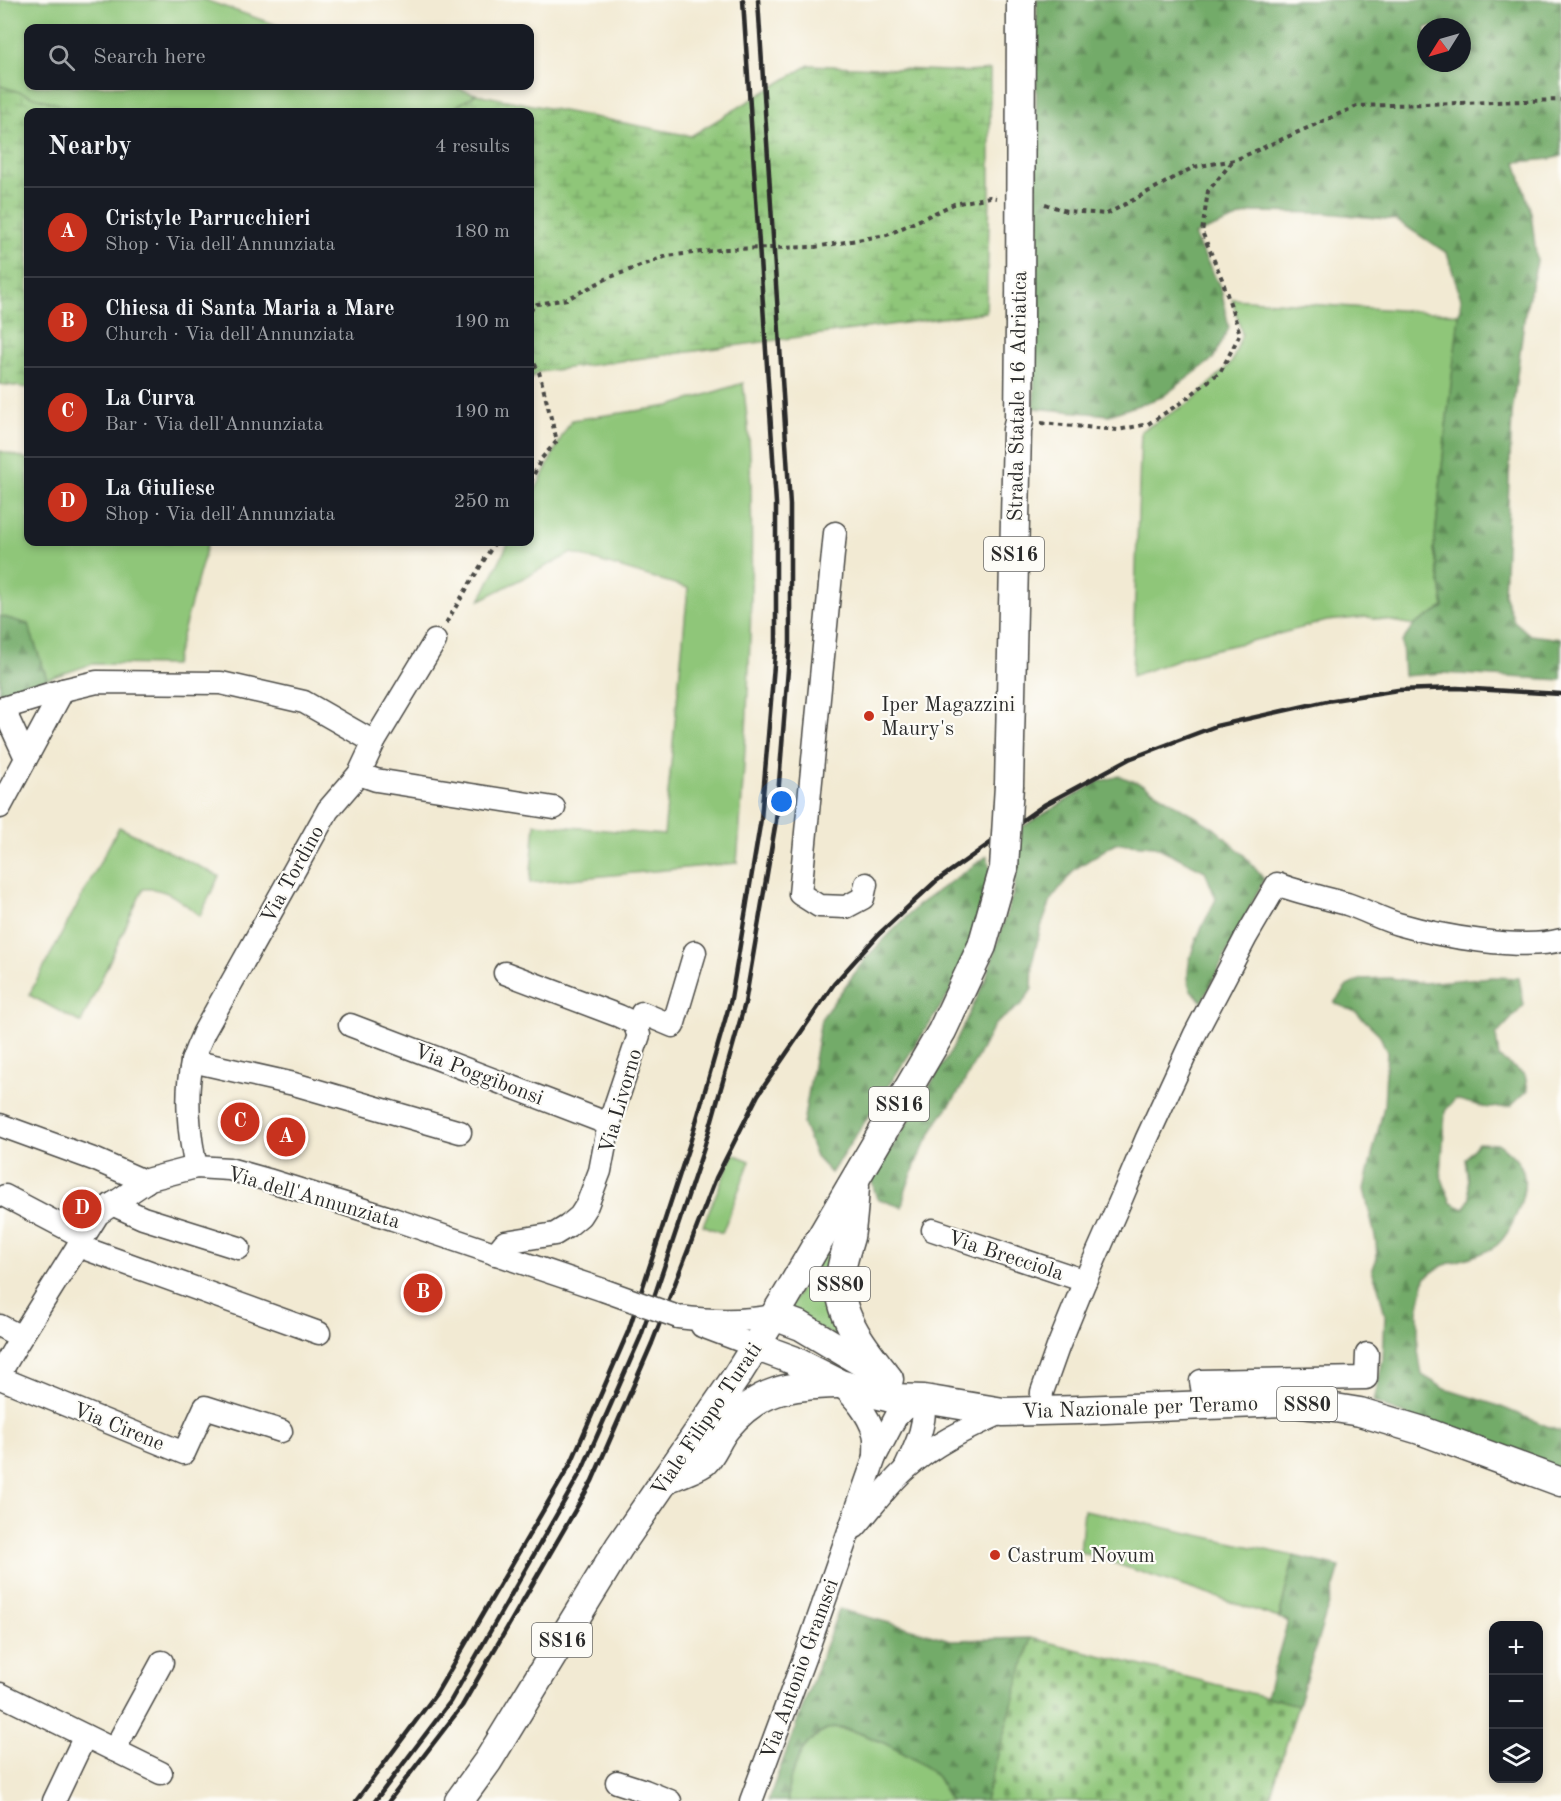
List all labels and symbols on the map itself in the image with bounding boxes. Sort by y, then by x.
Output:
north arrow [1417,18,1471,72]
street label: Strada Statale 16 Adriatica [1006,271,1031,522]
road number: SS16 [984,537,1044,571]
place label: Iper Magazzini Maury's [881,695,1015,740]
marker: Iper Magazzini Maury's [862,709,876,723]
your location [767,787,796,816]
street label: Via Tordino [258,822,329,927]
street label: Via Poggibonsi [411,1041,546,1110]
street label: Via Livorno [596,1047,646,1156]
road number: SS16 [869,1087,929,1121]
pin: C [220,1100,260,1144]
pin: A [266,1114,306,1160]
street label: Via dell'Annunziata [225,1164,402,1233]
pin: D [62,1186,101,1232]
street label: Via Brecciola [945,1228,1066,1285]
road number: SS80 [810,1267,870,1301]
pin: B [404,1270,442,1316]
street label: Viale Filippo Turati [648,1339,766,1500]
road number: SS80 [1277,1387,1337,1421]
street label: Via Nazionale per Teramo [1022,1394,1259,1423]
street label: Via Cirene [70,1400,167,1455]
place label: Castrum Novum [1007,1546,1155,1567]
marker: Castrum Novum [988,1548,1002,1562]
street label: Via Antonio Gramsci [758,1576,843,1763]
road number: SS16 [532,1623,592,1657]

